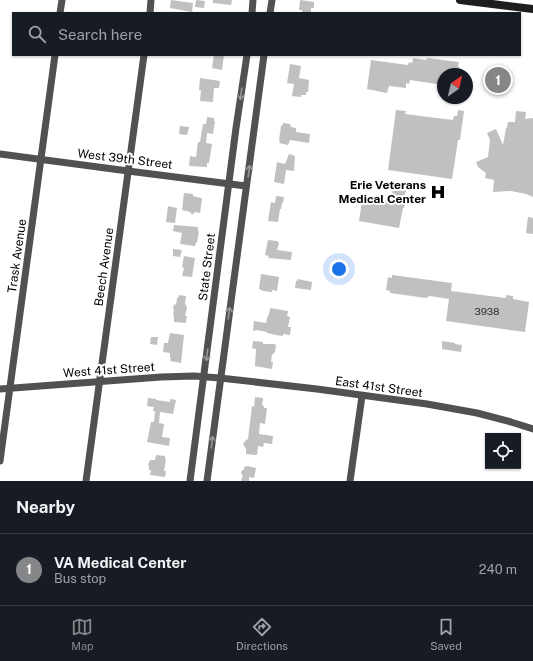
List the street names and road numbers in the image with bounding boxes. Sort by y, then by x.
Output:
street label: West 39th Street [77,146,174,172]
street label: Trask Avenue [5,218,29,294]
street label: Beech Avenue [92,227,116,307]
street label: State Street [196,232,218,302]
street label: West 41st Street [63,360,156,380]
street label: East 41st Street [334,374,424,400]

